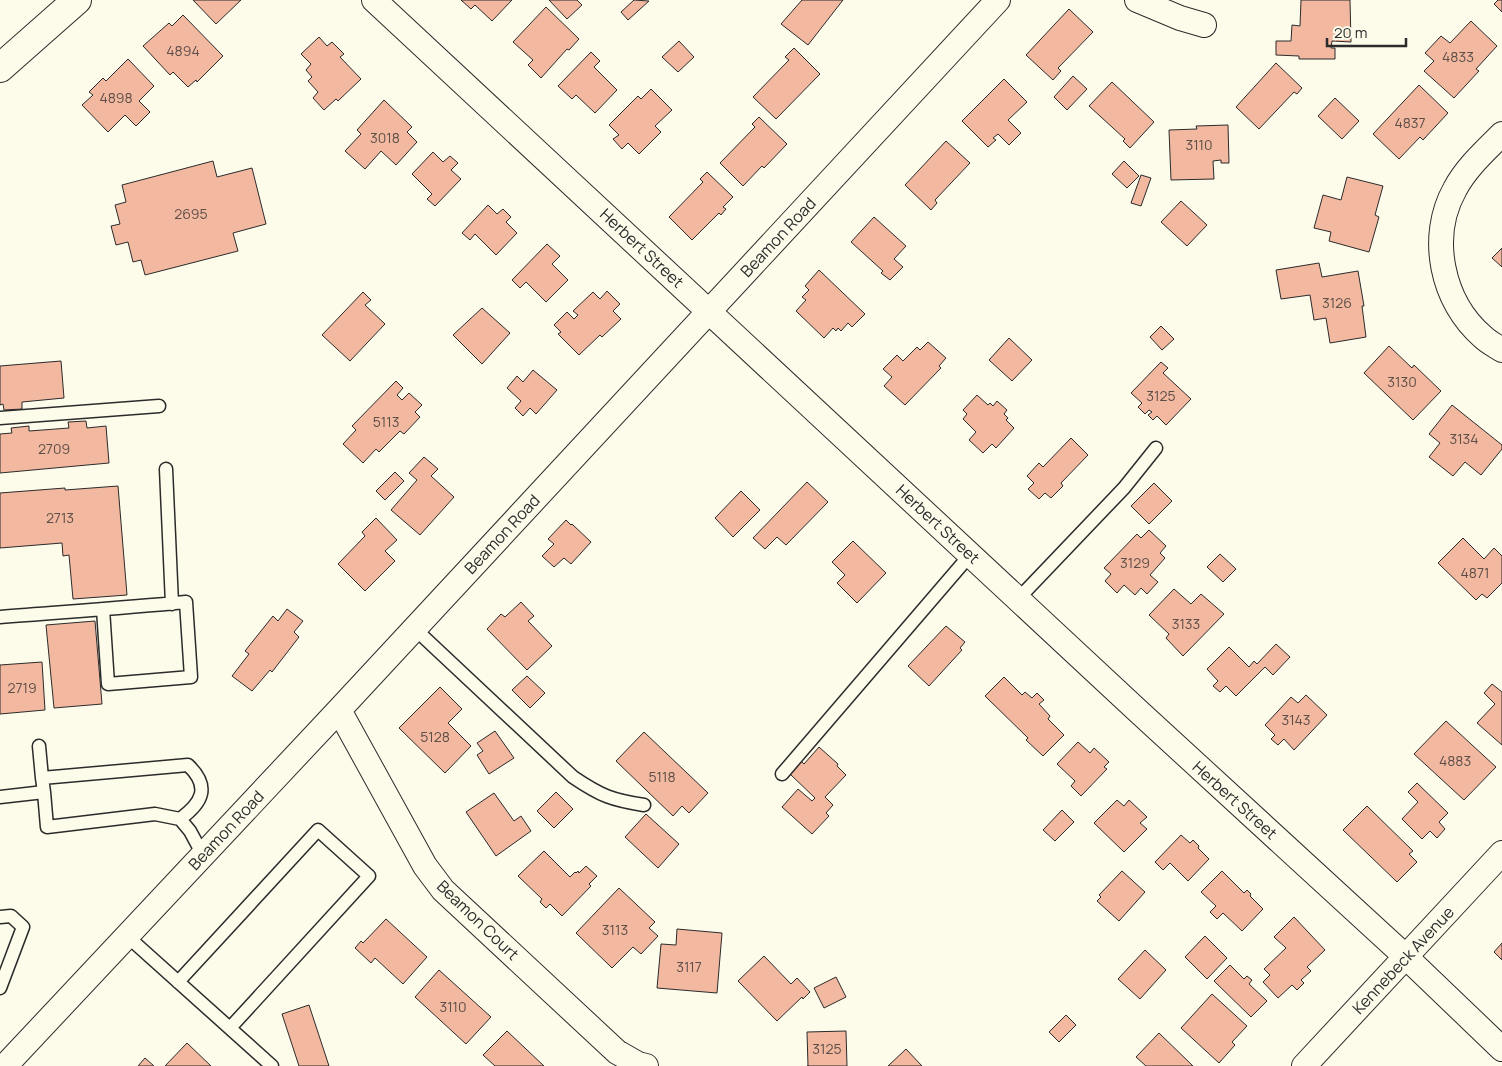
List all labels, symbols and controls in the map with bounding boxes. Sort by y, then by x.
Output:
scale bar [1327,15,1406,47]
text: 20 m [1334,22,1367,43]
house number: 4894 [166,41,200,60]
house number: 4833 [1442,47,1474,66]
house number: 4898 [99,88,133,107]
house number: 4837 [1394,113,1426,132]
house number: 3018 [370,128,400,147]
house number: 3110 [1185,135,1213,154]
street label: Beamon Road [735,192,821,282]
street label: Herbert Street [595,203,689,293]
house number: 2695 [174,204,208,223]
house number: 3126 [1322,293,1352,312]
house number: 3130 [1387,372,1417,391]
house number: 3125 [1146,386,1176,405]
house number: 5113 [373,412,399,431]
house number: 3134 [1449,429,1479,448]
house number: 2709 [38,439,70,458]
street label: Herbert Street [891,479,985,569]
street label: Beamon Road [459,489,545,579]
house number: 2713 [46,508,74,527]
house number: 3129 [1120,553,1150,572]
house number: 4871 [1461,563,1489,582]
house number: 3133 [1172,614,1200,633]
house number: 2719 [7,678,37,697]
house number: 3143 [1281,710,1311,729]
house number: 5128 [420,727,450,746]
house number: 4883 [1439,751,1471,770]
street label: Herbert Street [1188,756,1282,844]
house number: 5118 [648,767,676,786]
street label: Beamon Road [183,785,269,875]
street label: Beamon Court [432,875,524,965]
street label: Kennebeck Avenue [1347,901,1459,1019]
house number: 3113 [602,920,628,939]
house number: 3117 [676,957,702,976]
house number: 3110 [439,997,467,1016]
house number: 3125 [812,1039,842,1058]

